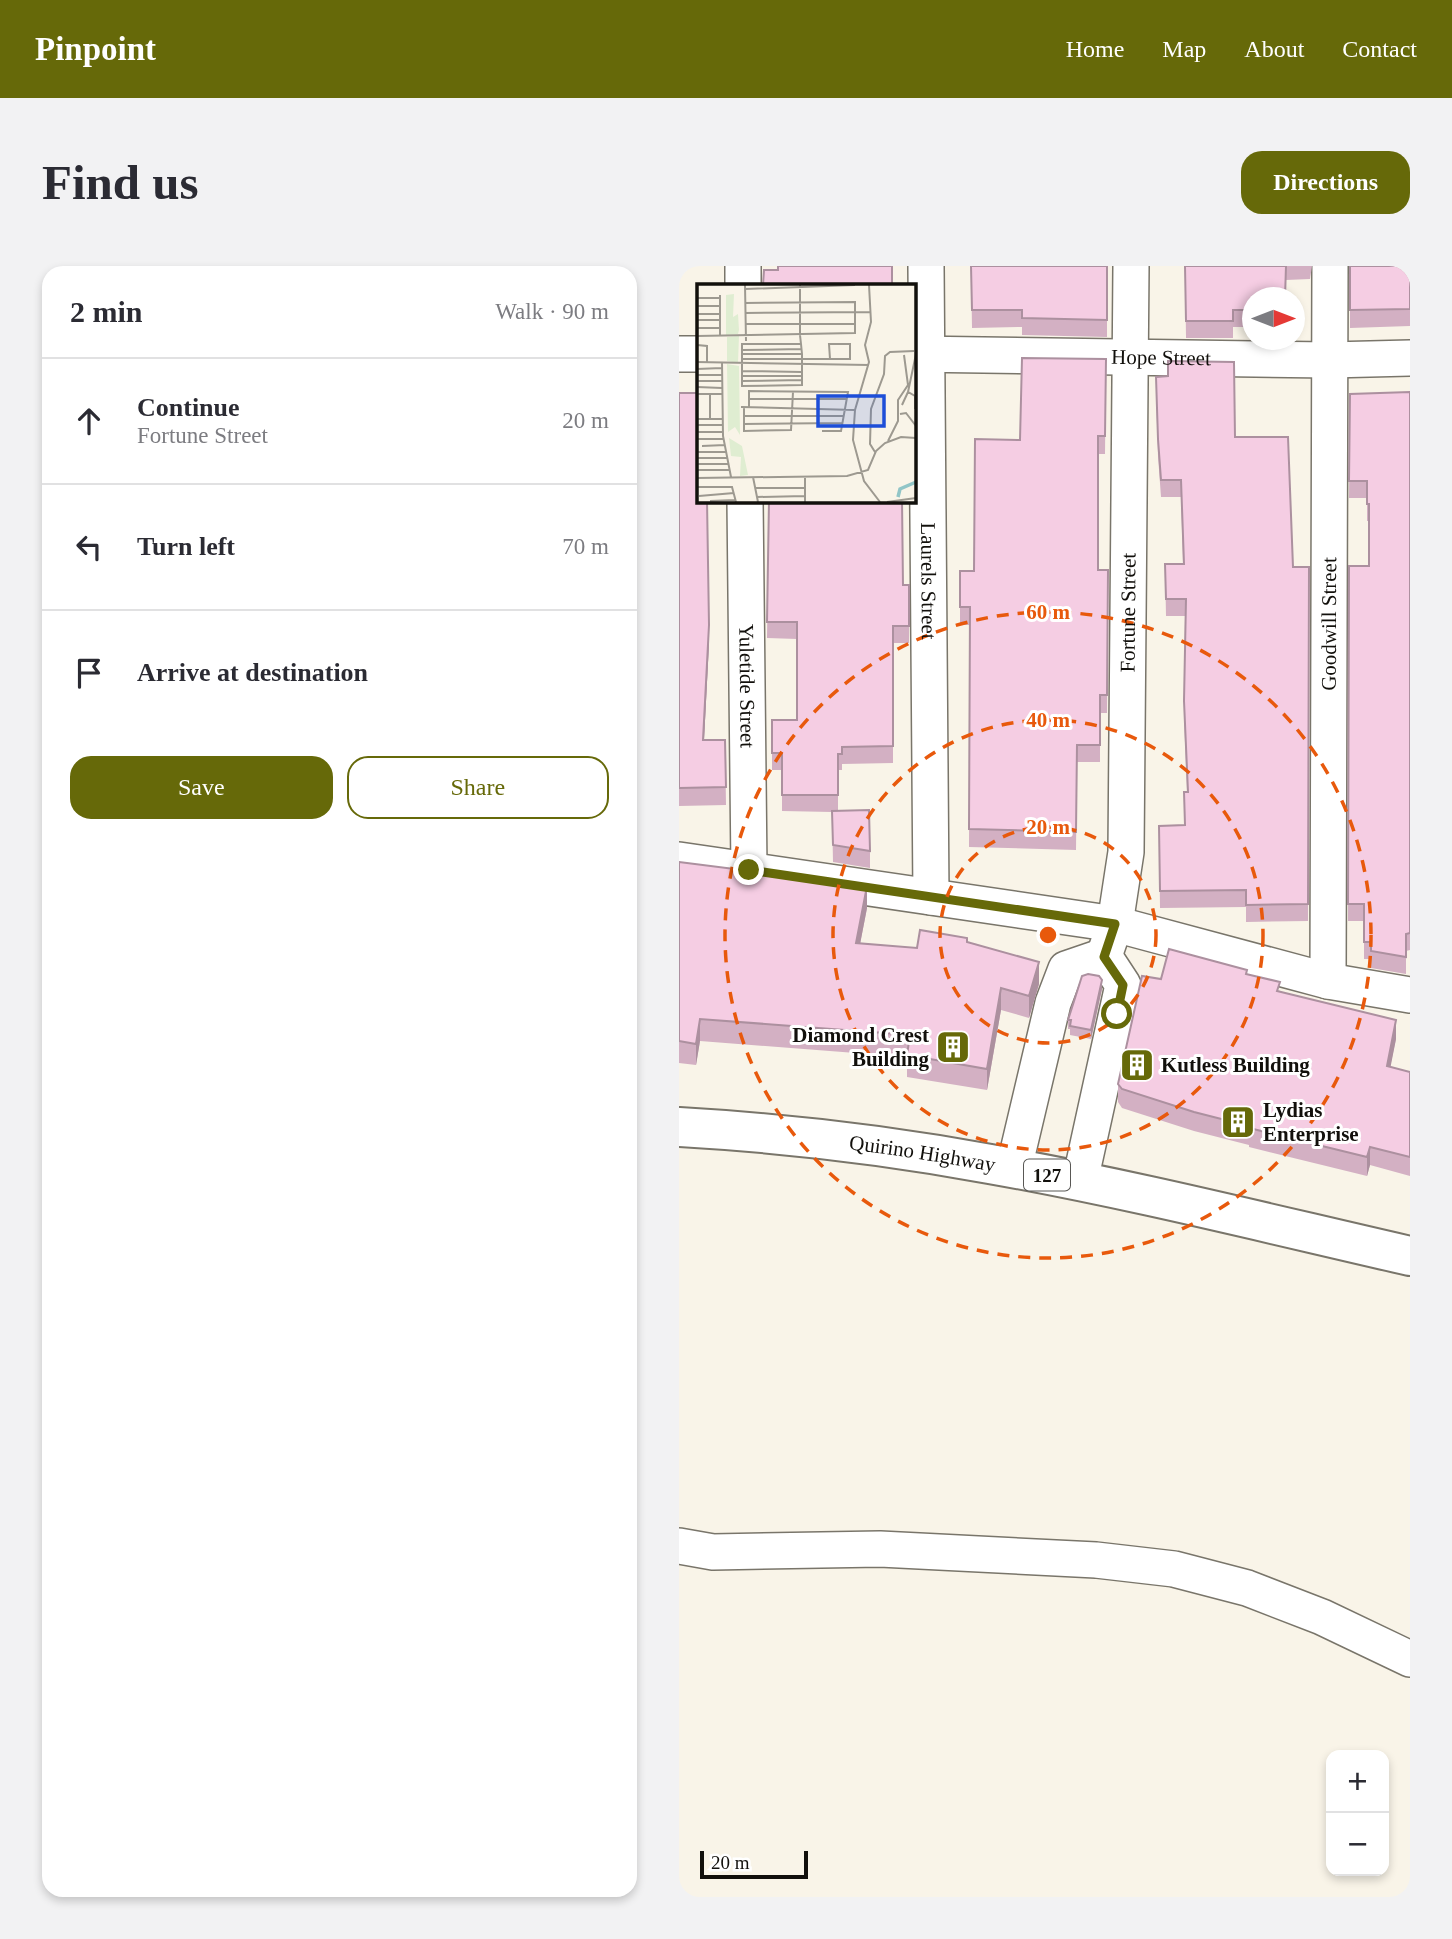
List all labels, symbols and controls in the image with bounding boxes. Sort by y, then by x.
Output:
text: Pinpoint [35,31,156,67]
text: Home [1066,36,1124,62]
text: Map [1162,36,1206,62]
text: About [1244,36,1304,62]
text: Contact [1342,36,1417,62]
button: Directions [1241,151,1410,214]
text: Find us [42,155,199,210]
inset map [697,284,915,502]
north arrow [1242,287,1305,350]
text: 2 min [70,295,143,328]
text: Walk · 90 m [495,299,609,324]
street label: Hope Street [1111,345,1211,370]
text: Continue [137,393,240,422]
icon: ahead [70,402,108,440]
text: 20 m [562,408,609,433]
text: Fortune Street [137,423,268,448]
street label: Laurels Street [916,522,941,640]
icon: left [70,528,108,566]
text: Turn left [137,532,235,561]
text: 70 m [562,534,609,559]
street label: Fortune Street [1116,553,1141,673]
street label: Goodwill Street [1317,557,1341,691]
text: 60 m [1026,600,1070,624]
street label: Yuletide Street [734,624,760,748]
icon: arrive [70,654,108,692]
text: Arrive at destination [137,658,368,687]
text: 40 m [1026,708,1070,732]
button: Save [70,756,333,819]
button: Share [347,756,609,819]
text: 20 m [1026,815,1070,839]
route end [733,854,764,885]
centre of rings [1036,923,1060,947]
route start [1101,998,1132,1029]
place label: Diamond Crest Building [792,1023,929,1071]
building icon: Diamond Crest Building [934,1028,972,1066]
building icon: Kutless Building [1118,1046,1156,1084]
place label: Kutless Building [1161,1053,1310,1077]
place label: Lydias Enterprise [1263,1098,1359,1146]
building icon: Lydias Enterprise [1219,1103,1257,1141]
street label: Quirino Highway [848,1130,998,1177]
road number: 127 [1024,1160,1070,1191]
map controls [1326,1750,1389,1876]
button: + [1326,1750,1389,1813]
button: − [1326,1813,1389,1876]
scale bar [700,1848,809,1880]
text: 20 m [711,1852,750,1873]

